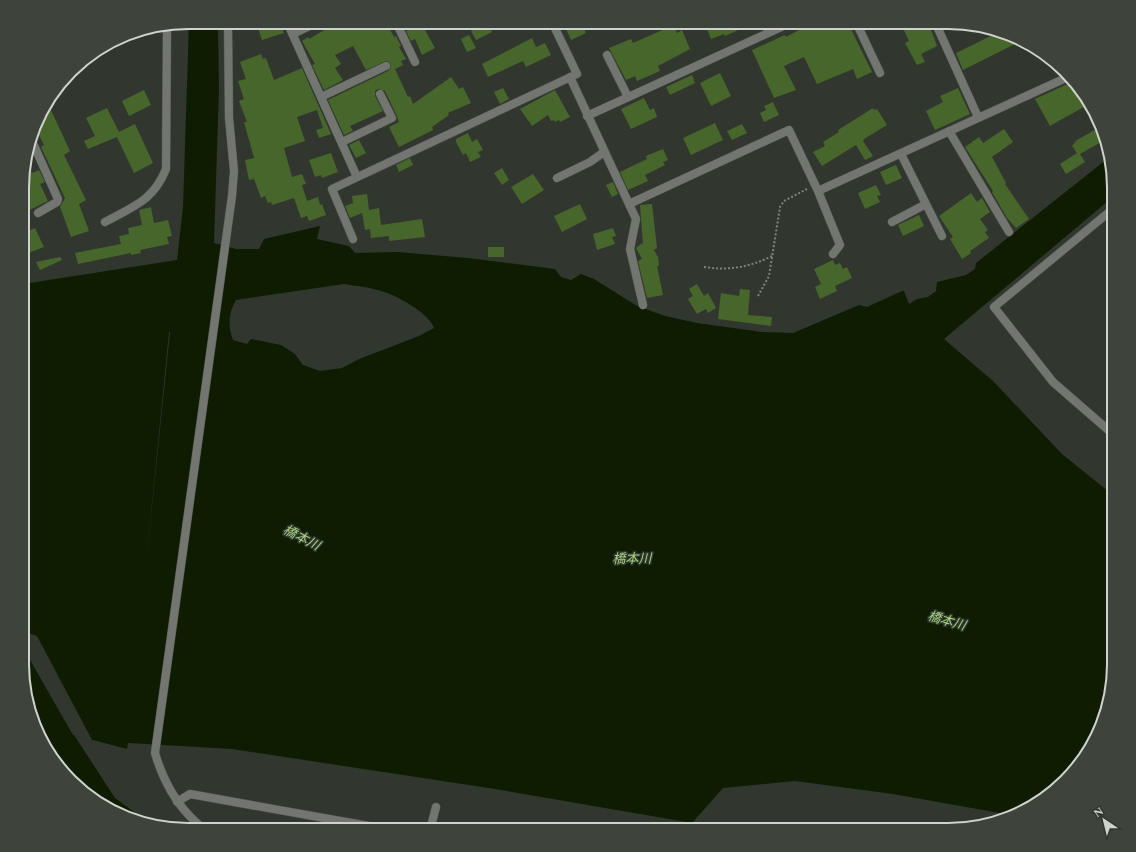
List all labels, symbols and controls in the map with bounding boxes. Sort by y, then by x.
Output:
water label: 橋本川 [280,520,325,557]
water label: 橋本川 [612,549,654,569]
water label: 橋本川 [925,606,970,636]
north arrow [1084,800,1124,840]
text: N [1090,803,1107,822]

